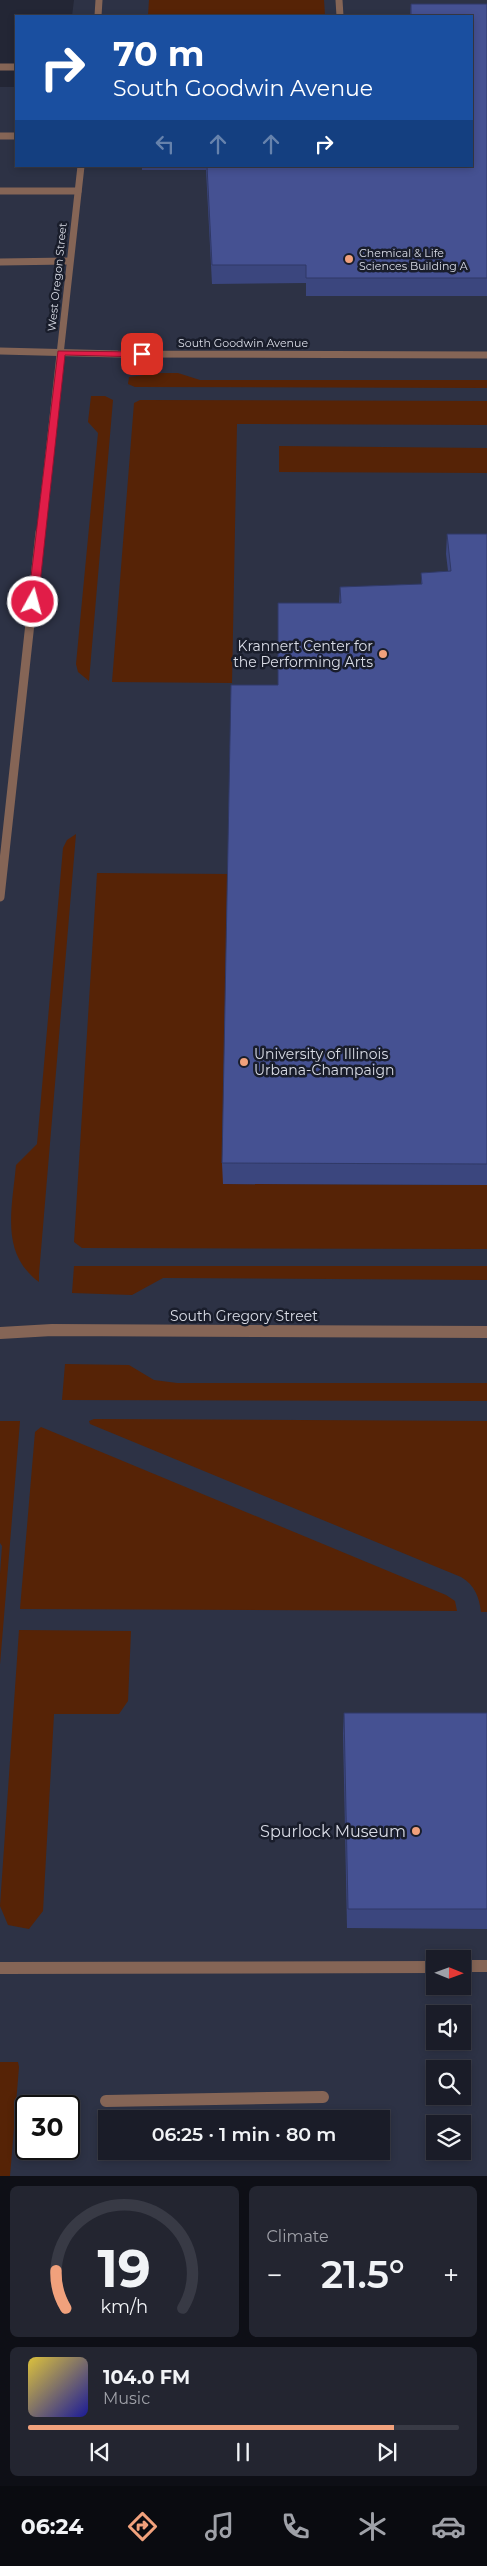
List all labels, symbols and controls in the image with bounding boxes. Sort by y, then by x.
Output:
text: 70 m [113,32,204,75]
icon: right [30,35,95,100]
text: South Goodwin Avenue [113,75,373,102]
icon: left [151,130,179,158]
icon: ahead [204,130,232,158]
icon: ahead [257,130,285,158]
icon: right [310,130,338,158]
street label: West Oregon Street [44,221,70,332]
place label: Chemical & Life Sciences Building A [359,246,468,273]
marker: Chemical & Life Sciences Building A [343,253,355,265]
pin [121,333,163,375]
street label: South Goodwin Avenue [178,336,308,350]
icon: arrive [128,340,156,368]
position arrow [6,575,58,627]
place label: Krannert Center for the Performing Arts [233,637,373,671]
marker: Krannert Center for the Performing Arts [377,648,389,660]
place label: University of Illinois Urbana-Champaign [254,1045,395,1079]
marker: University of Illinois Urbana-Champaign [238,1056,250,1068]
street label: South Gregory Street [170,1307,318,1325]
place label: Spurlock Museum [260,1822,406,1841]
marker: Spurlock Museum [410,1825,422,1837]
north arrow [426,1950,471,1995]
map controls [426,1950,471,2160]
button: sound [426,2005,471,2050]
button: search [426,2060,471,2105]
speed limit sign: 30 [15,2095,80,2160]
button: layers [426,2115,471,2160]
text: 06:25 · 1 min · 80 m [152,2123,336,2146]
text: Climate [267,2227,329,2246]
text: 19 [97,2237,151,2300]
text: 21.5° [321,2251,405,2298]
text: − [267,2258,283,2292]
text: + [443,2258,459,2292]
text: km/h [100,2296,148,2317]
text: 104.0 FM [103,2366,190,2389]
text: Music [103,2389,150,2408]
icon: previous [86,2438,114,2466]
icon: pause [229,2438,257,2466]
icon: next [373,2438,401,2466]
icon: directions [125,2509,160,2544]
icon: music [202,2509,237,2544]
icon: phone [278,2509,313,2544]
icon: climate [355,2509,390,2544]
icon: car [431,2509,466,2544]
text: 06:24 [21,2513,83,2540]

